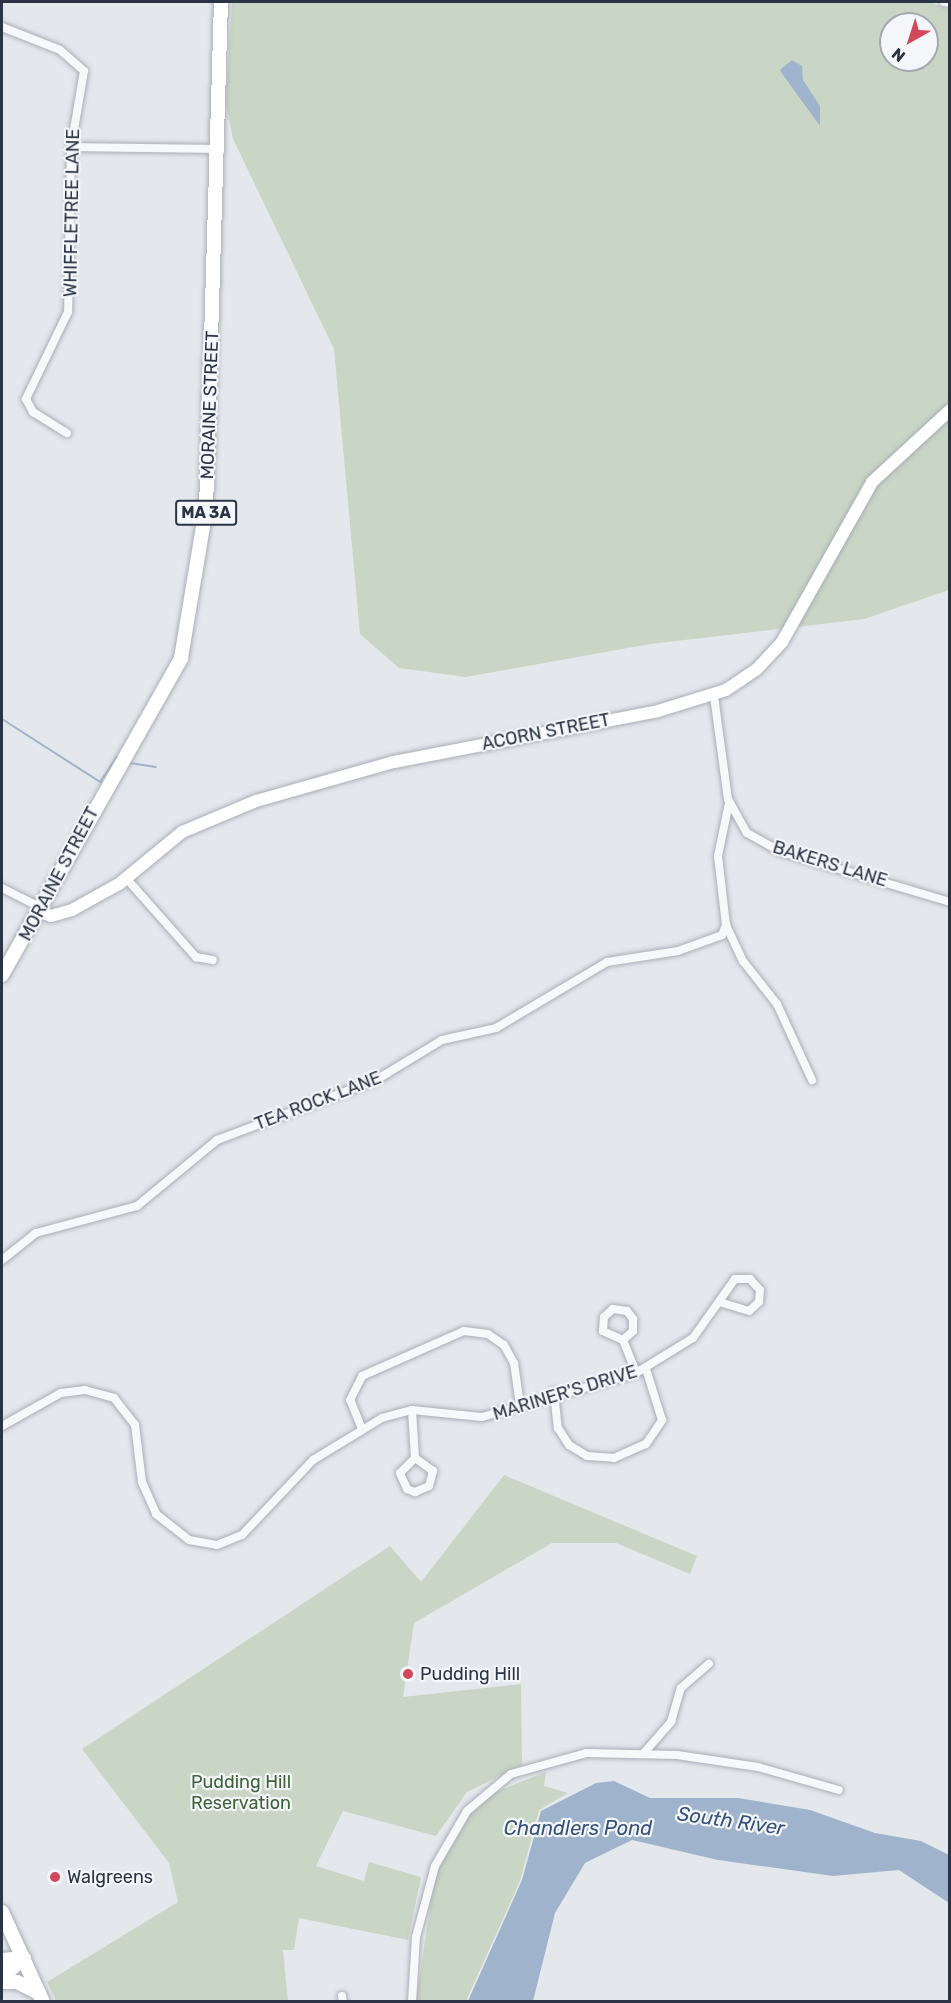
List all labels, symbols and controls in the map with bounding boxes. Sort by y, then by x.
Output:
north arrow [879,12,939,72]
text: N [888,44,909,66]
street label: WHIFFLETREE LANE [60,129,84,297]
street label: MORAINE STREET [197,330,223,480]
road number: MA 3A [174,500,238,526]
street label: ACORN STREET [480,709,612,755]
street label: MORAINE STREET [15,803,103,945]
street label: BAKERS LANE [770,836,890,892]
street label: TEA ROCK LANE [251,1067,385,1135]
street label: MARINER'S DRIVE [490,1361,640,1425]
place label: Pudding Hill [420,1663,520,1685]
marker: Pudding Hill [401,1667,415,1681]
park label: Pudding Hill Reservation [191,1772,291,1814]
water label: South River [676,1802,786,1840]
water label: Chandlers Pond [504,1816,652,1840]
place label: Walgreens [67,1866,153,1888]
marker: Walgreens [48,1870,62,1884]

